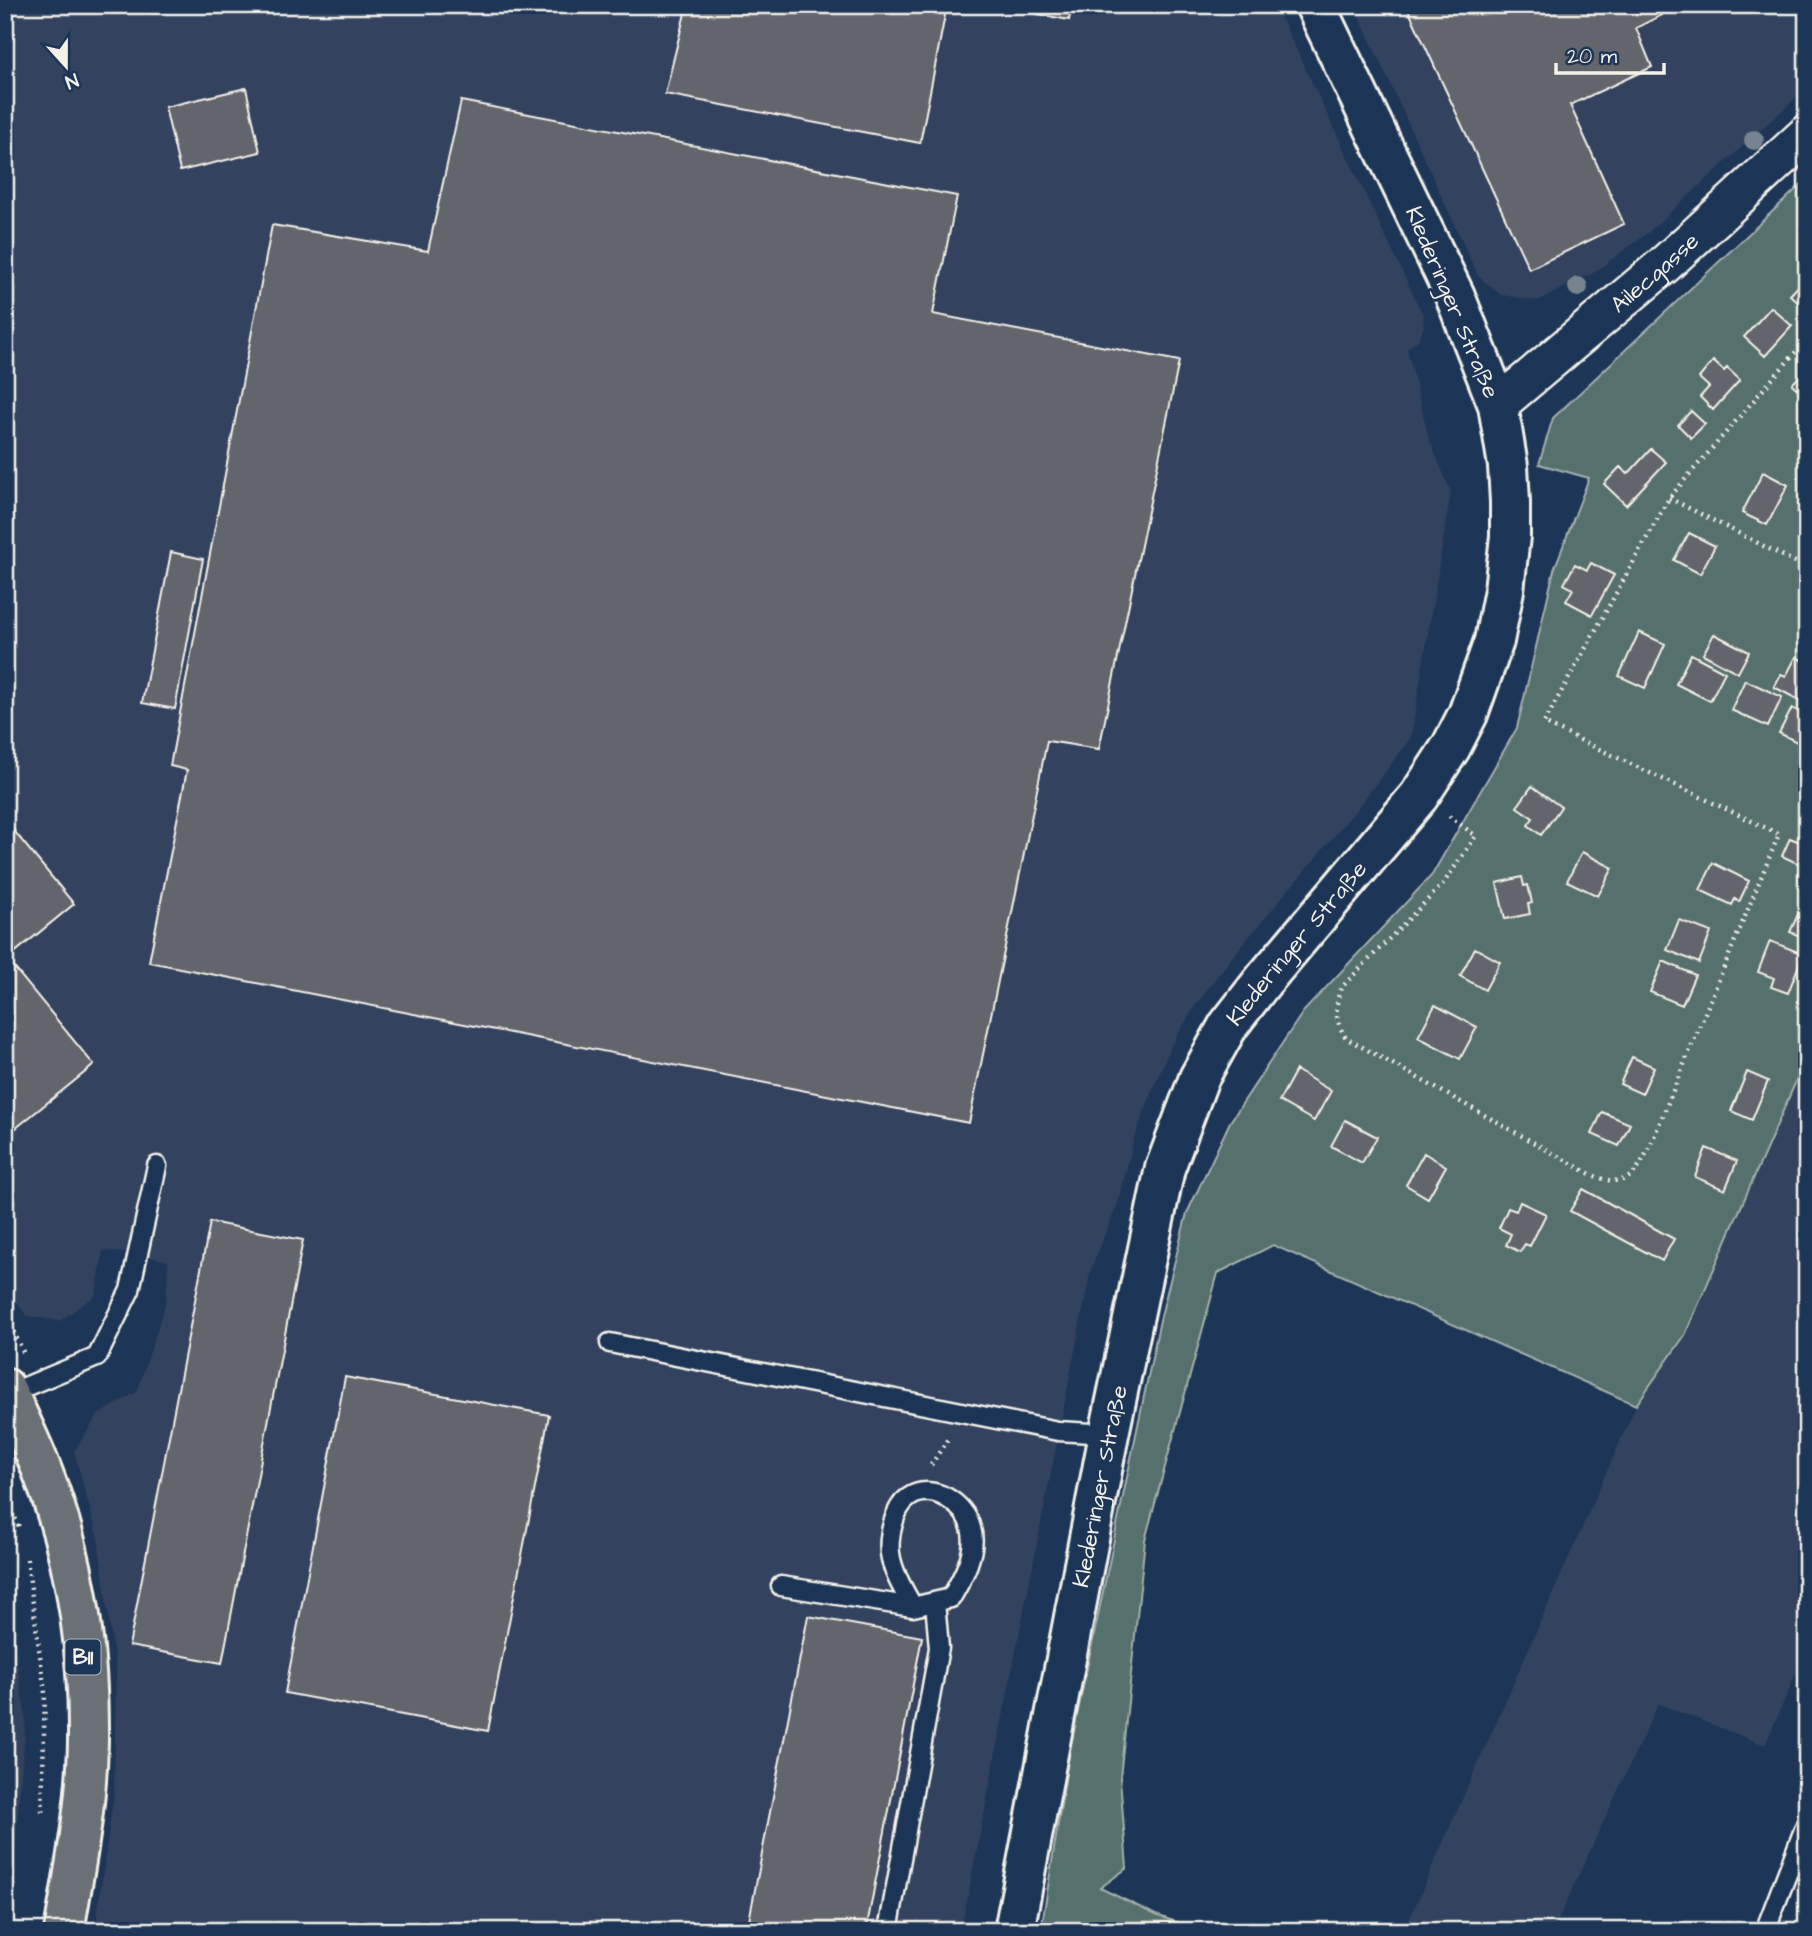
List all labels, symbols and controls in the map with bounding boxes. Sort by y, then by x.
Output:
north arrow [32,32,102,102]
scale bar [1556,32,1665,76]
text: 20 m [1567,42,1618,71]
text: N [61,66,82,95]
street label: Klederinger Straße [1396,202,1507,404]
street label: Ailecgasse [1604,226,1706,321]
street label: Klederinger Straße [1219,854,1375,1033]
street label: Klederinger Straße [1065,1382,1136,1590]
road number: B11 [66,1640,100,1674]

